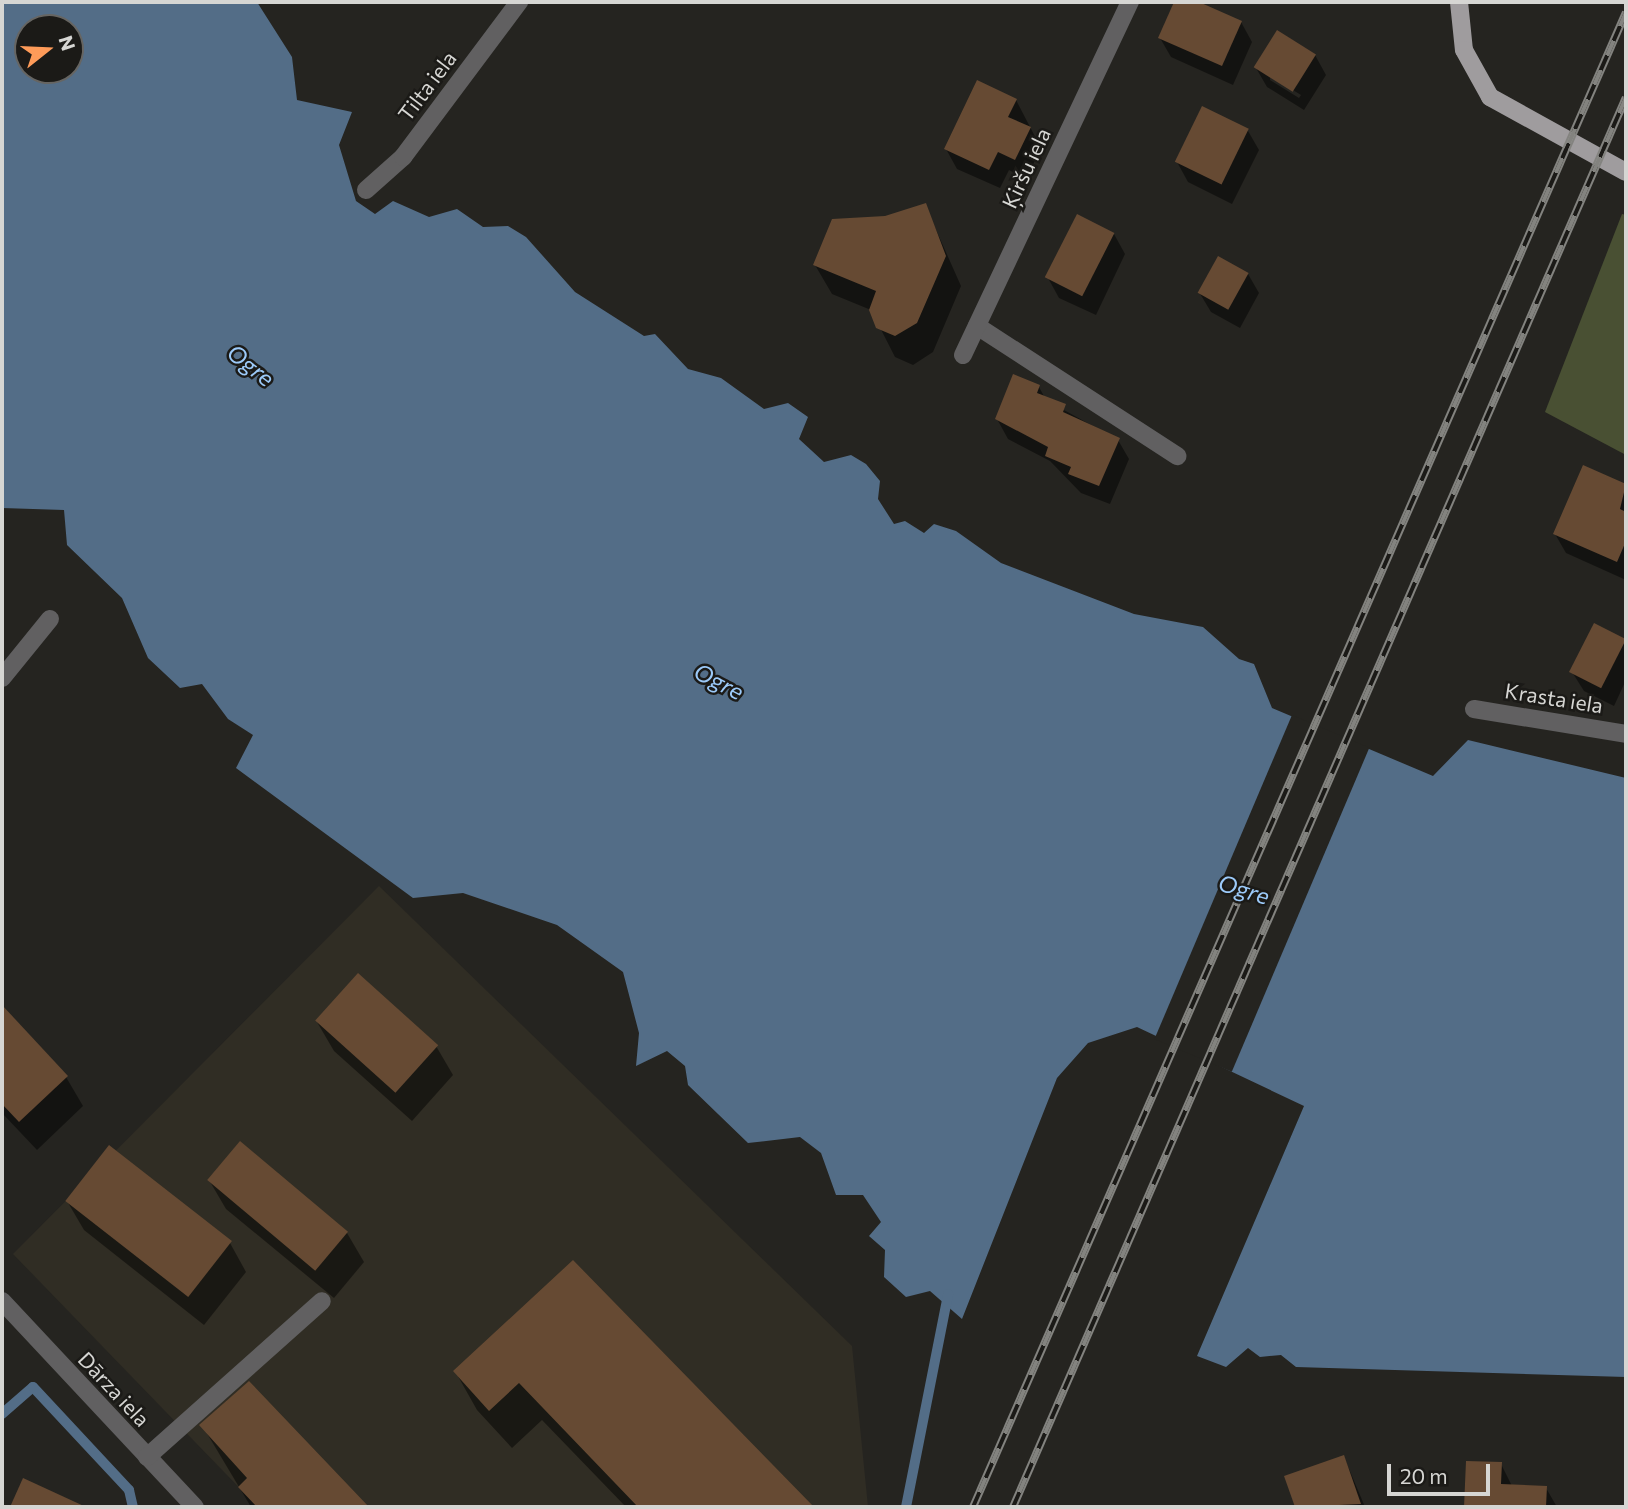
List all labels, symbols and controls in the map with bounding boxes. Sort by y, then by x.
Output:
north arrow [14,14,84,84]
text: N [54,33,81,53]
street label: Tilta iela [393,46,461,126]
street label: Ķiršu iela [996,124,1056,212]
water label: Ogre [222,338,280,392]
water label: Ogre [689,657,749,705]
street label: Krasta iela [1503,678,1605,718]
water label: Ogre [1215,868,1273,910]
street label: Dārza iela [73,1346,155,1432]
scale bar [1390,1450,1493,1494]
text: 20 m [1400,1463,1448,1488]

